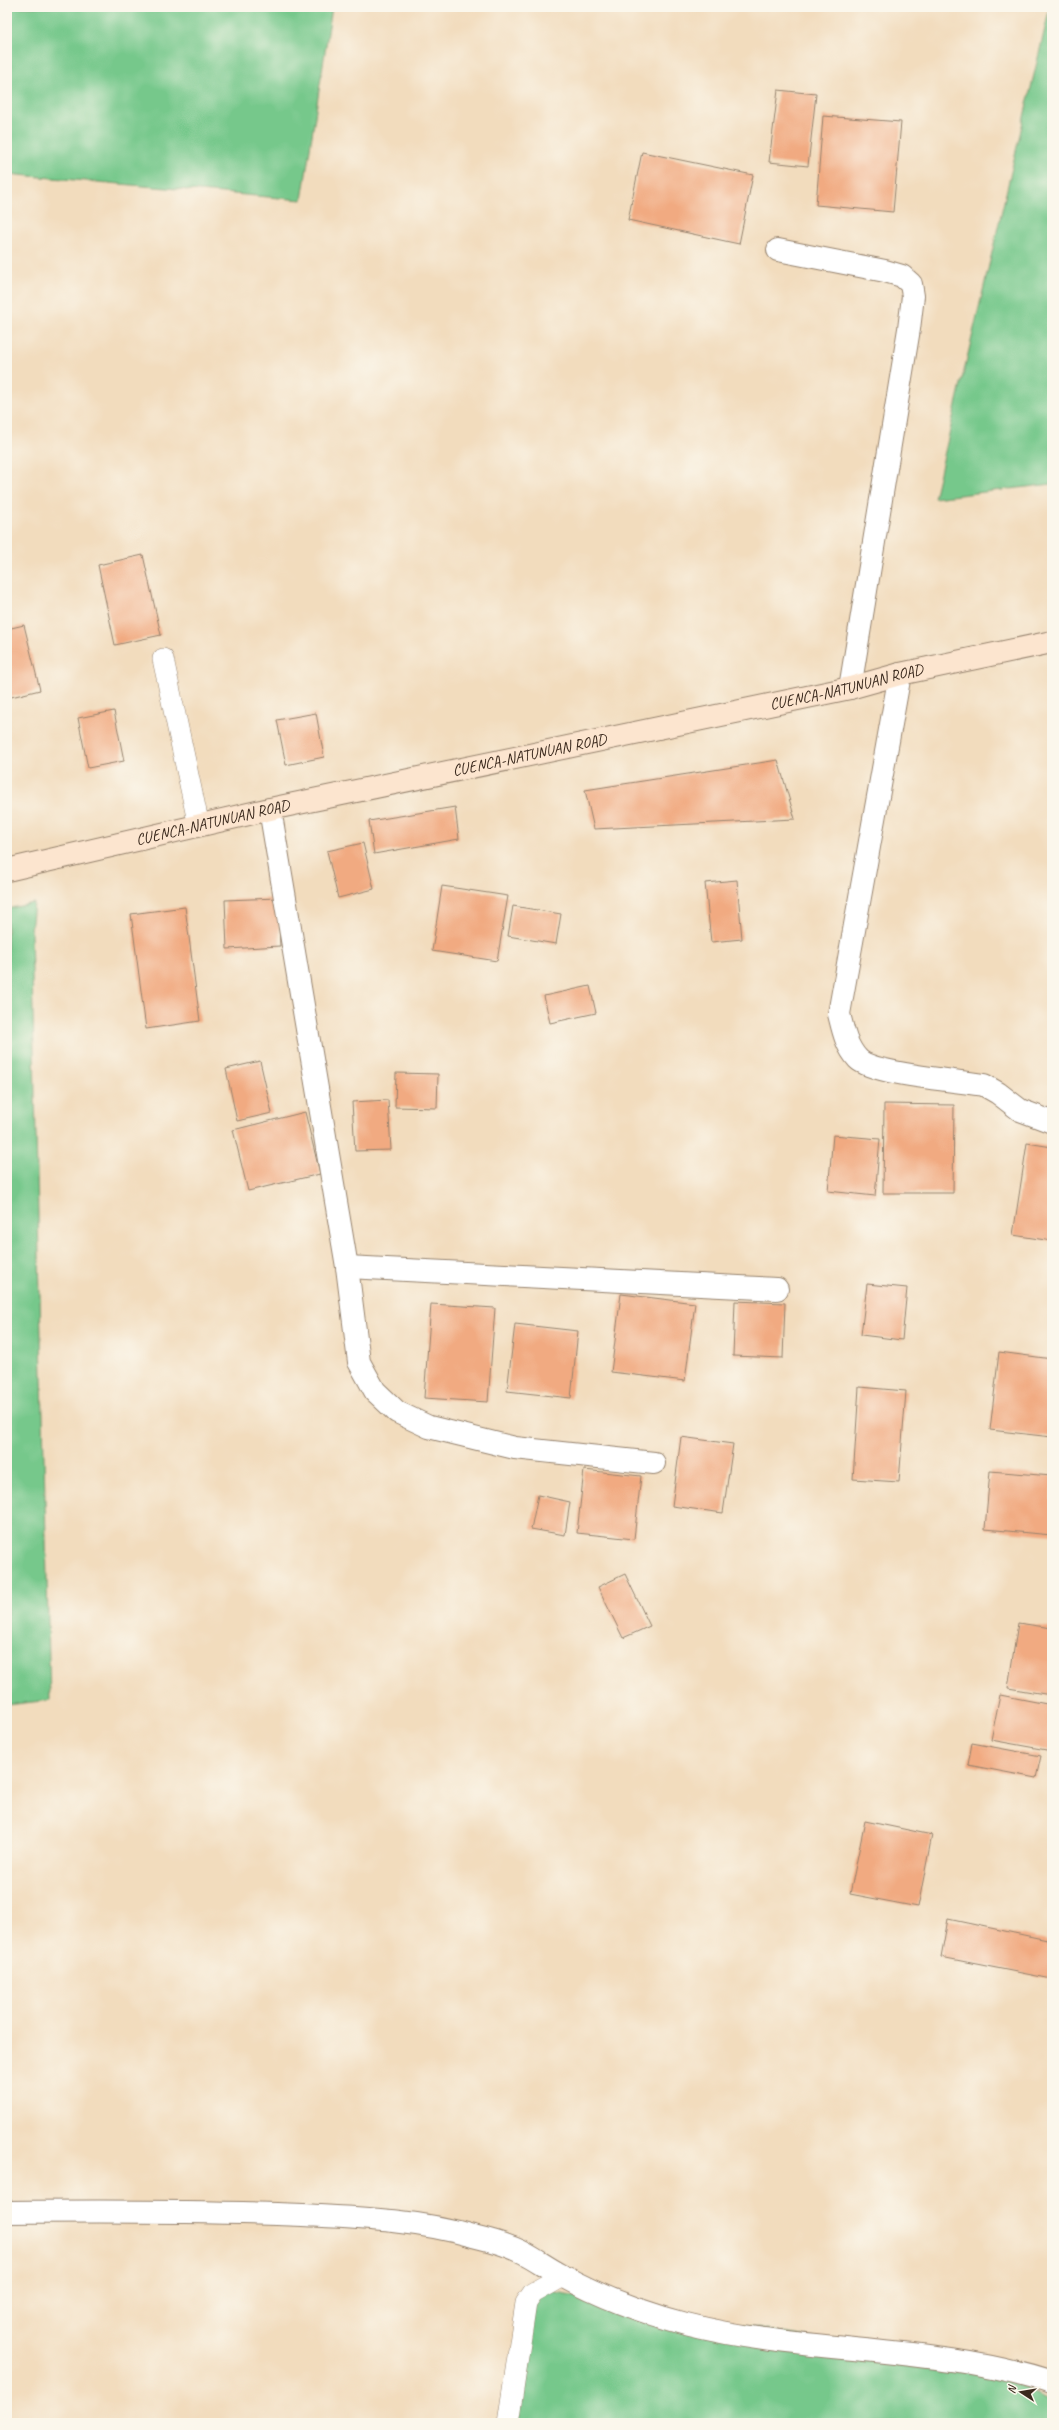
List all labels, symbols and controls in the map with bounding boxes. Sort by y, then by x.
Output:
street label: CUENCA-NATUNUAN ROAD [768,659,926,714]
street label: CUENCA-NATUNUAN ROAD [451,729,610,781]
street label: CUENCA-NATUNUAN ROAD [134,795,293,850]
north arrow [1001,2372,1041,2412]
text: N [1004,2383,1019,2395]

